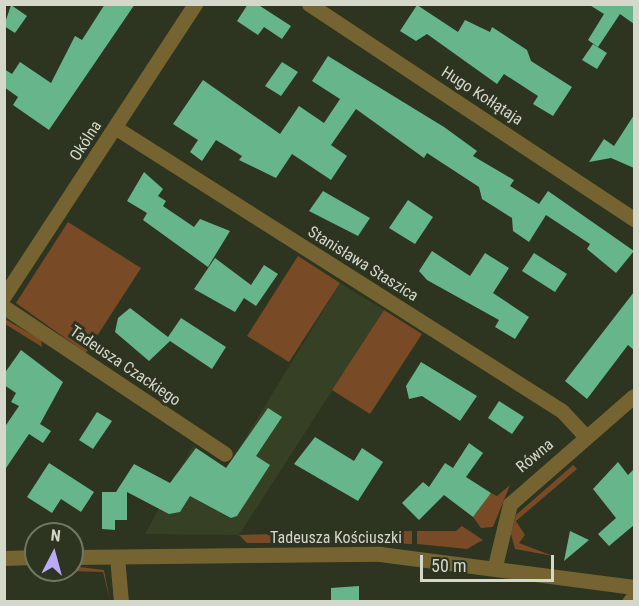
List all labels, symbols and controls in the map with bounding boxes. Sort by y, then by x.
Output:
street label: Hugo Kołłątaja [438,63,526,129]
street label: Okólna [66,117,106,165]
street label: Stanisława Staszica [304,222,422,306]
street label: Tadeusza Czackiego [66,322,184,410]
street label: Równa [513,435,557,477]
north arrow [24,522,84,582]
text: N [50,526,62,546]
street label: Tadeusza Kościuszki [270,528,402,548]
scale bar [423,543,556,581]
text: 50 m [431,555,466,576]

